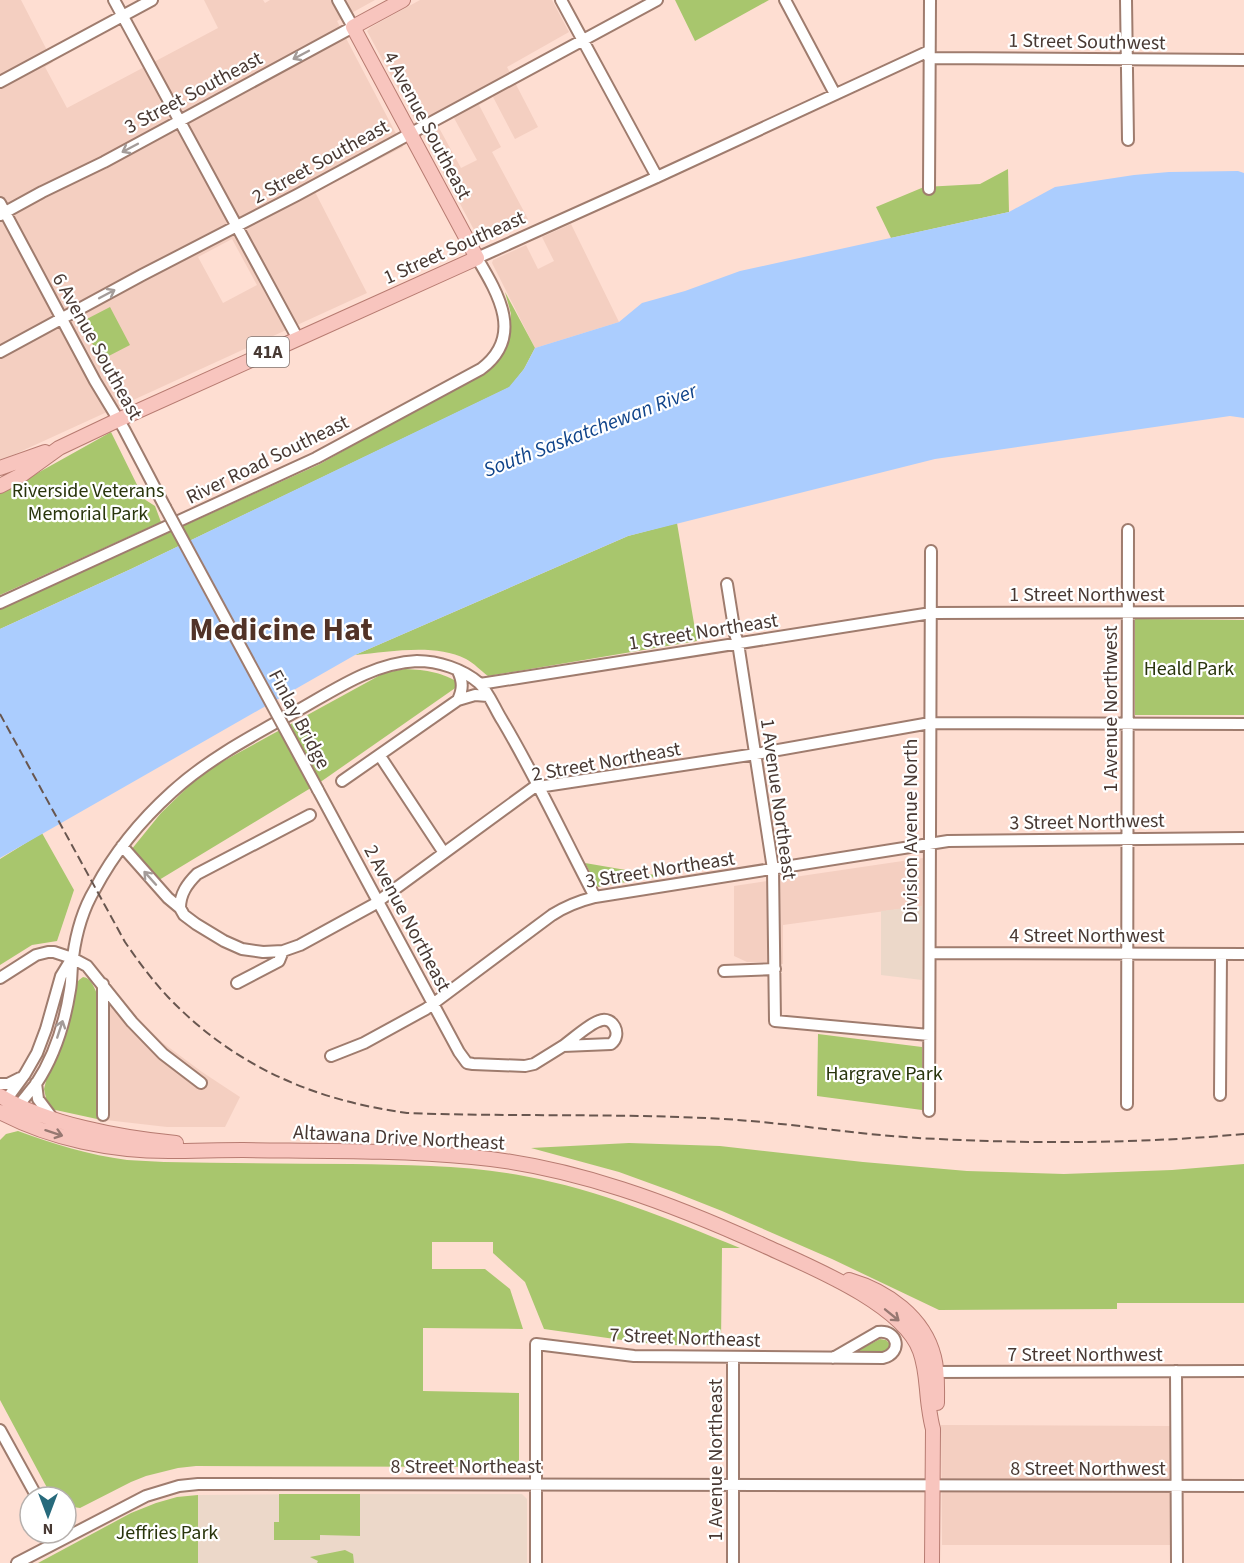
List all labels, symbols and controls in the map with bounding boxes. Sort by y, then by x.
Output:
street label: 1 Street Southwest [1008,27,1166,57]
street label: 3 Street Southeast [120,45,268,141]
street label: 4 Avenue Southeast [376,46,478,205]
one-way arrow [293,50,311,61]
street label: 2 Street Southeast [247,113,394,211]
one-way arrow [122,142,139,154]
street label: 1 Street Southeast [379,204,530,292]
street label: 6 Avenue Southeast [45,268,149,425]
one-way arrow [98,288,115,300]
road number: 41A [247,337,289,367]
water label: South Saskatchewan River [479,375,702,485]
street label: River Road Southeast [181,408,354,511]
park label: Riverside Veterans Memorial Park [12,477,164,528]
street label: 1 Street Northwest [1009,581,1165,609]
street label: 1 Street Northeast [626,606,780,658]
district label: Medicine Hat [189,607,373,653]
street label: 1 Avenue Northwest [1097,625,1125,792]
park label: Heald Park [1144,655,1234,683]
street label: Finlay Bridge [261,665,337,774]
street label: 1 Avenue Northeast [753,717,803,882]
street label: 2 Street Northeast [529,735,683,789]
street label: Division Avenue North [897,739,925,923]
street label: 3 Street Northwest [1009,807,1165,837]
street label: 2 Avenue Northeast [357,840,458,997]
street label: 3 Street Northeast [583,844,737,896]
one-way arrow [143,871,157,886]
street label: 4 Street Northwest [1009,922,1165,950]
one-way arrow [55,1020,66,1039]
park label: Hargrave Park [825,1060,943,1088]
street label: Altawana Drive Northeast [292,1118,506,1158]
one-way arrow [44,1128,63,1139]
one-way arrow [884,1308,899,1322]
street label: 7 Street Northeast [609,1321,761,1355]
street label: 7 Street Northwest [1007,1341,1163,1369]
street label: 1 Avenue Northeast [702,1379,730,1541]
street label: 8 Street Northeast [391,1453,542,1481]
street label: 8 Street Northwest [1010,1455,1166,1483]
north arrow [18,1485,78,1545]
text: N [43,1518,53,1540]
park label: Jeffries Park [116,1519,218,1547]

